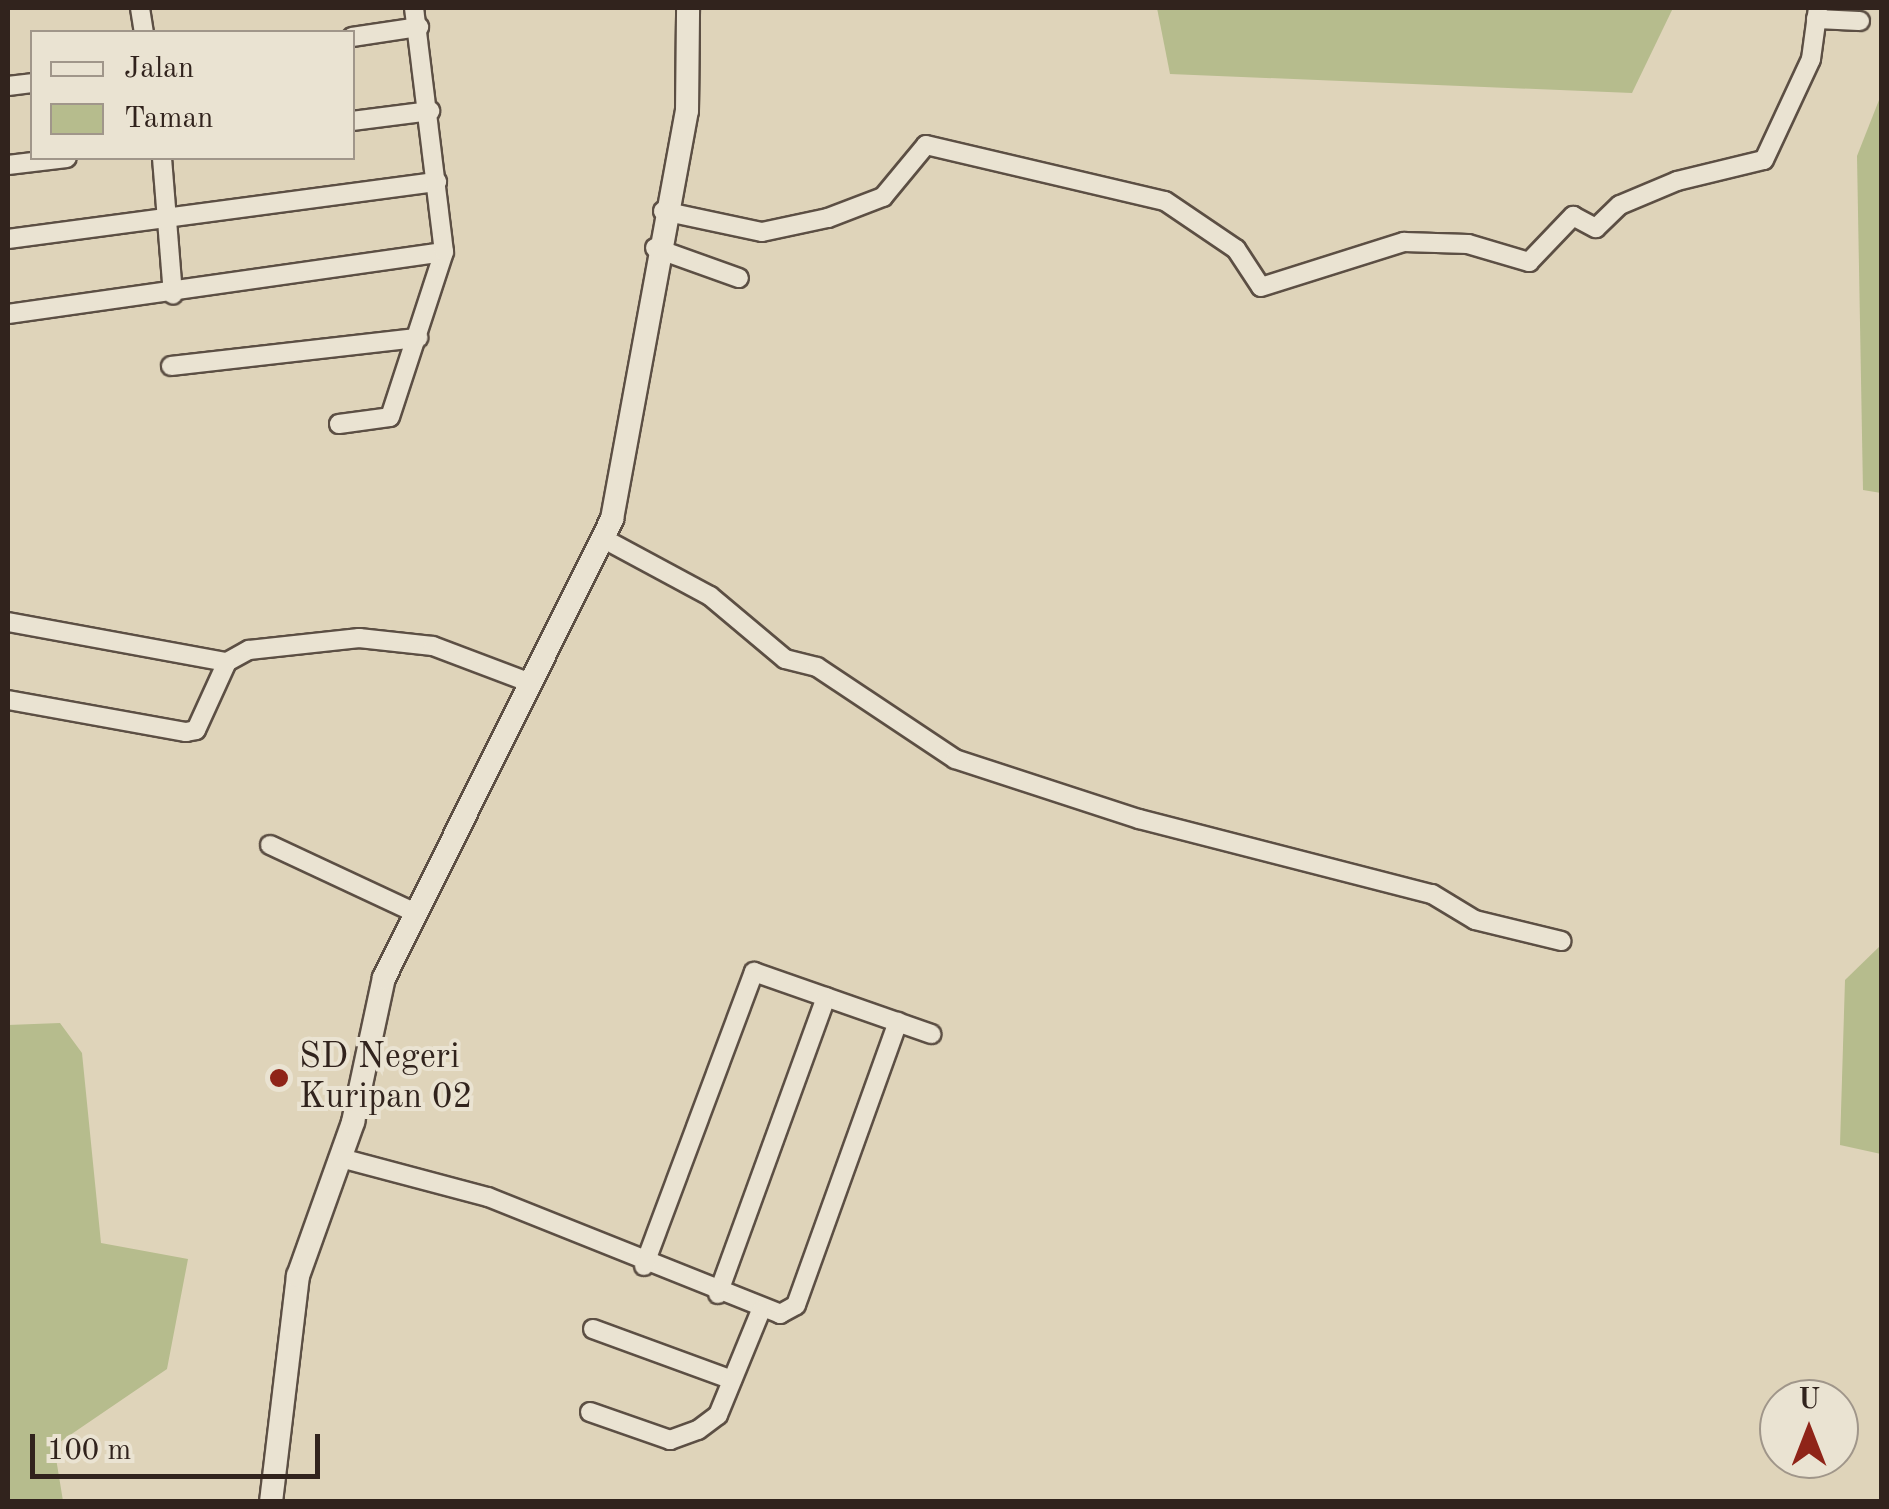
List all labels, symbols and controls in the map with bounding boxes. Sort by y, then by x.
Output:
legend [30,30,355,160]
text: Jalan [124,54,194,84]
text: Taman [124,104,214,134]
place label: SD Negeri Kuripan 02 [299,1037,473,1119]
marker: SD Negeri Kuripan 02 [268,1067,290,1089]
north arrow [1759,1379,1859,1479]
text: U [1798,1387,1820,1415]
scale bar [35,1414,325,1476]
text: 100 m [47,1436,131,1466]

